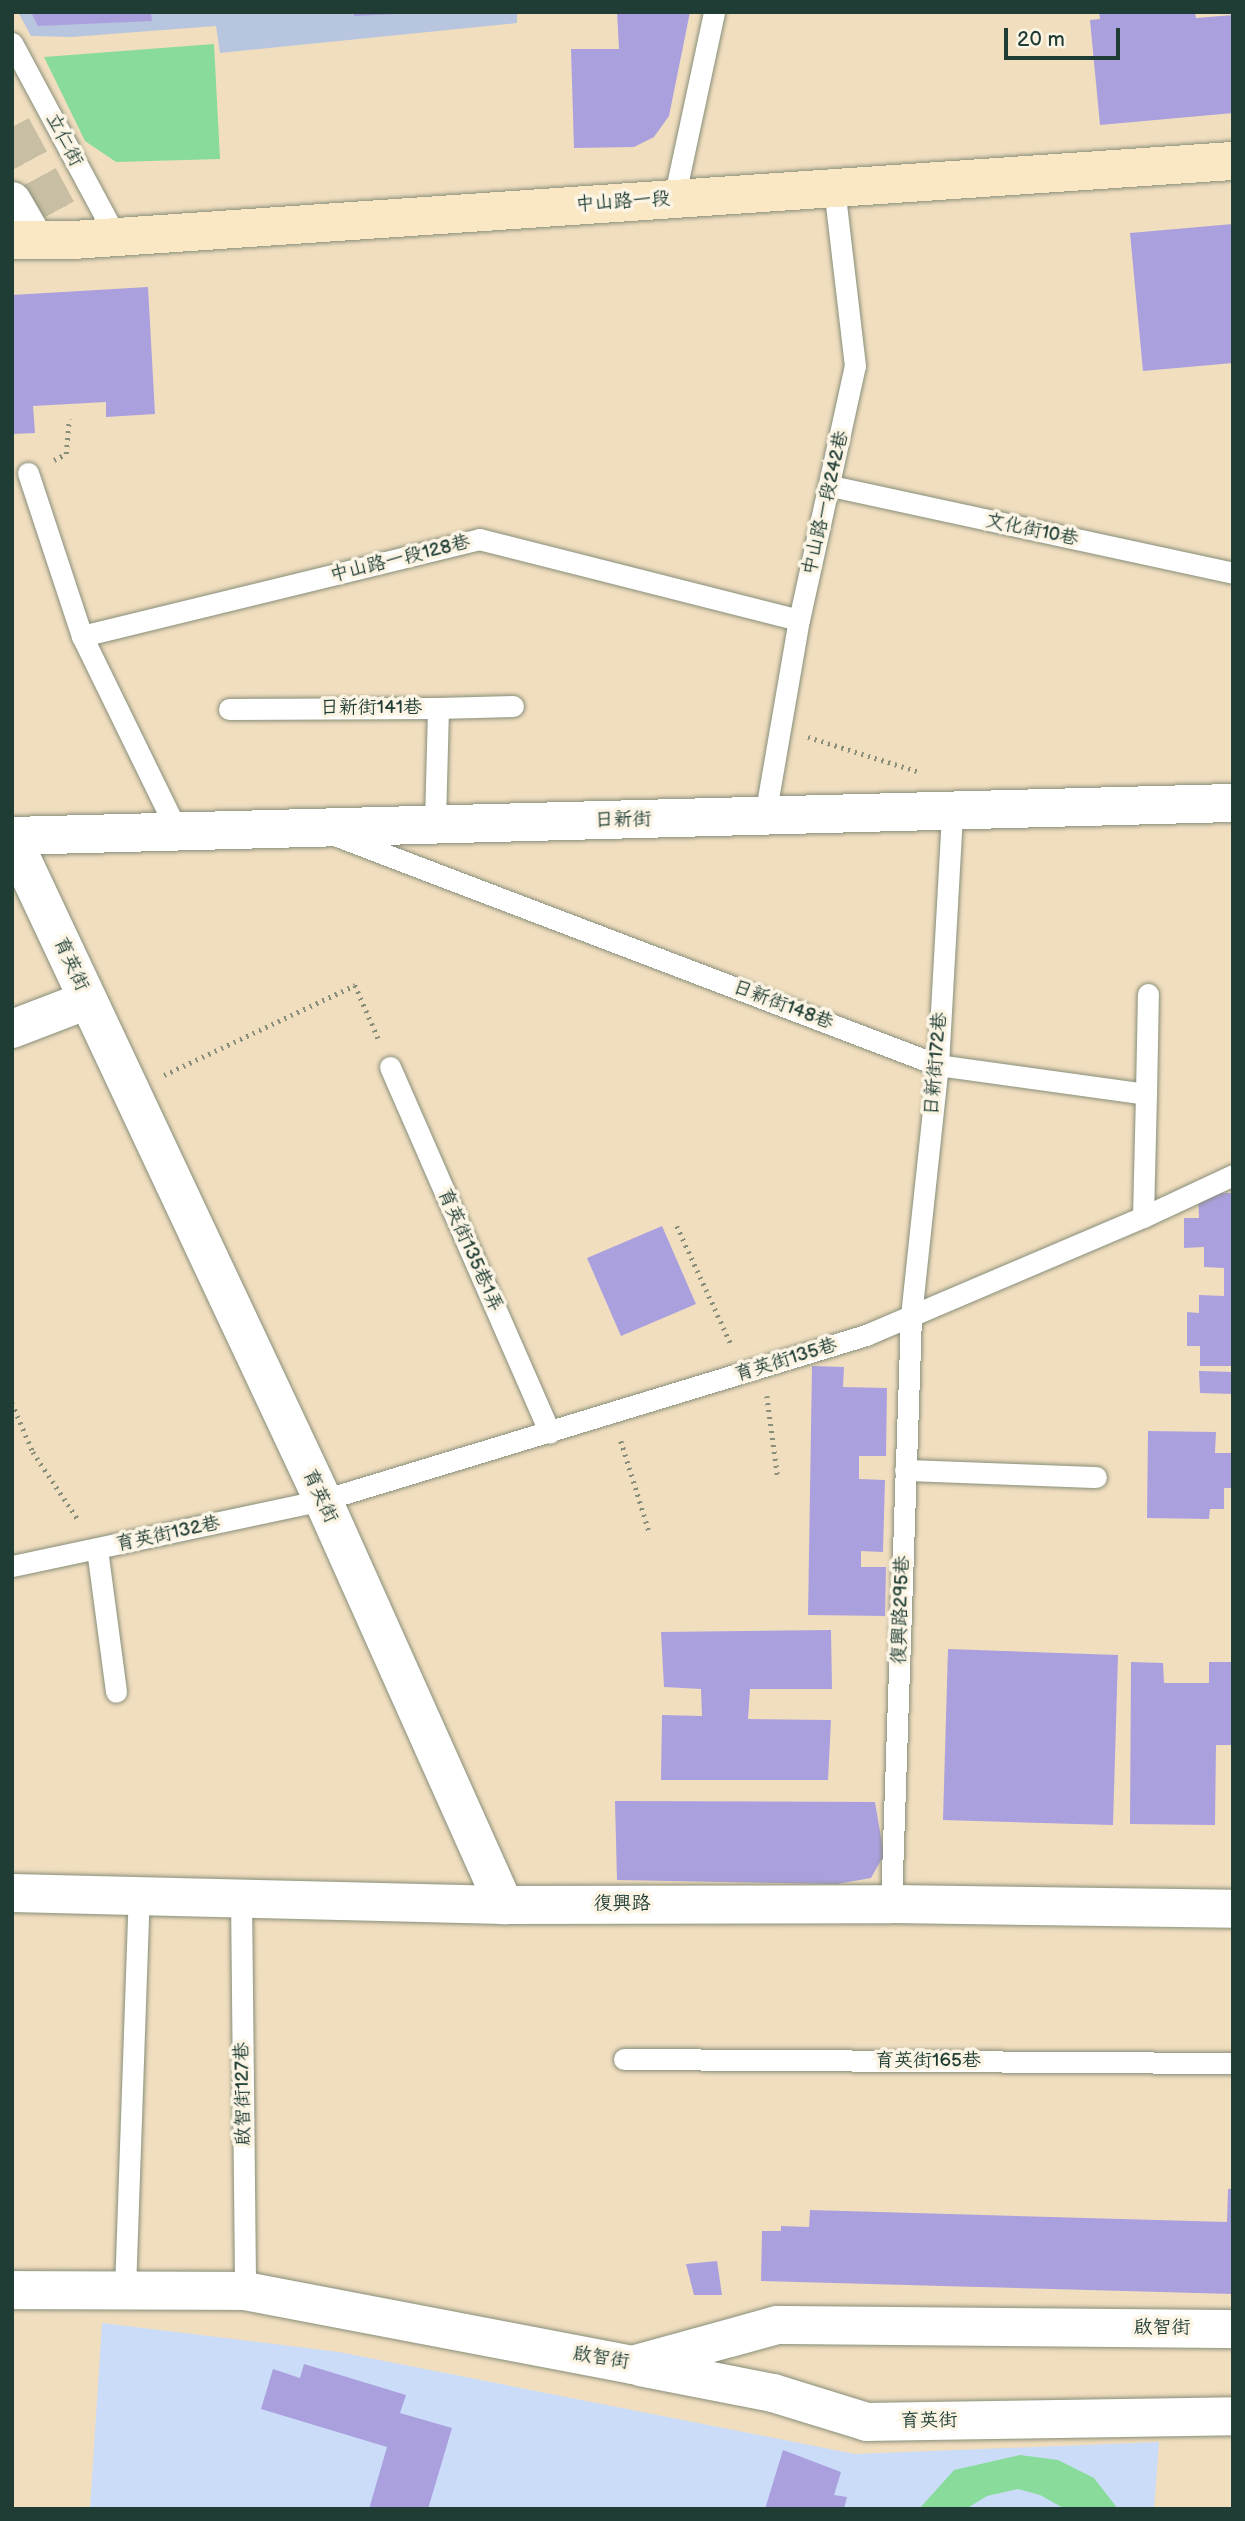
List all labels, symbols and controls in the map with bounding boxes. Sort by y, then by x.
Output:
scale bar [1007,14,1122,58]
text: 20 m [1017,27,1065,52]
street label: 立仁街 [41,109,87,171]
street label: 中山路一段 [575,187,671,217]
street label: 中山路一段242巷 [798,428,854,578]
street label: 文化街10巷 [983,509,1081,551]
street label: 中山路一段128巷 [328,531,472,587]
street label: 日新街141巷 [320,697,422,719]
street label: 日新街 [594,808,652,832]
street label: 育英街 [49,933,93,995]
street label: 日新街148巷 [729,975,837,1035]
street label: 日新街172巷 [920,1011,952,1117]
street label: 育英街135巷1弄 [433,1185,507,1315]
street label: 育英街135巷 [732,1334,840,1386]
street label: 育英街 [298,1465,342,1527]
street label: 育英街132巷 [114,1512,222,1556]
street label: 復興路295巷 [888,1555,914,1665]
street label: 復興路 [594,1893,650,1915]
street label: 啟智街127巷 [231,2042,255,2146]
street label: 育英街165巷 [875,2050,981,2072]
street label: 啟智街 [1134,2317,1190,2339]
street label: 啟智街 [571,2342,631,2374]
street label: 育英街 [900,2409,958,2433]

